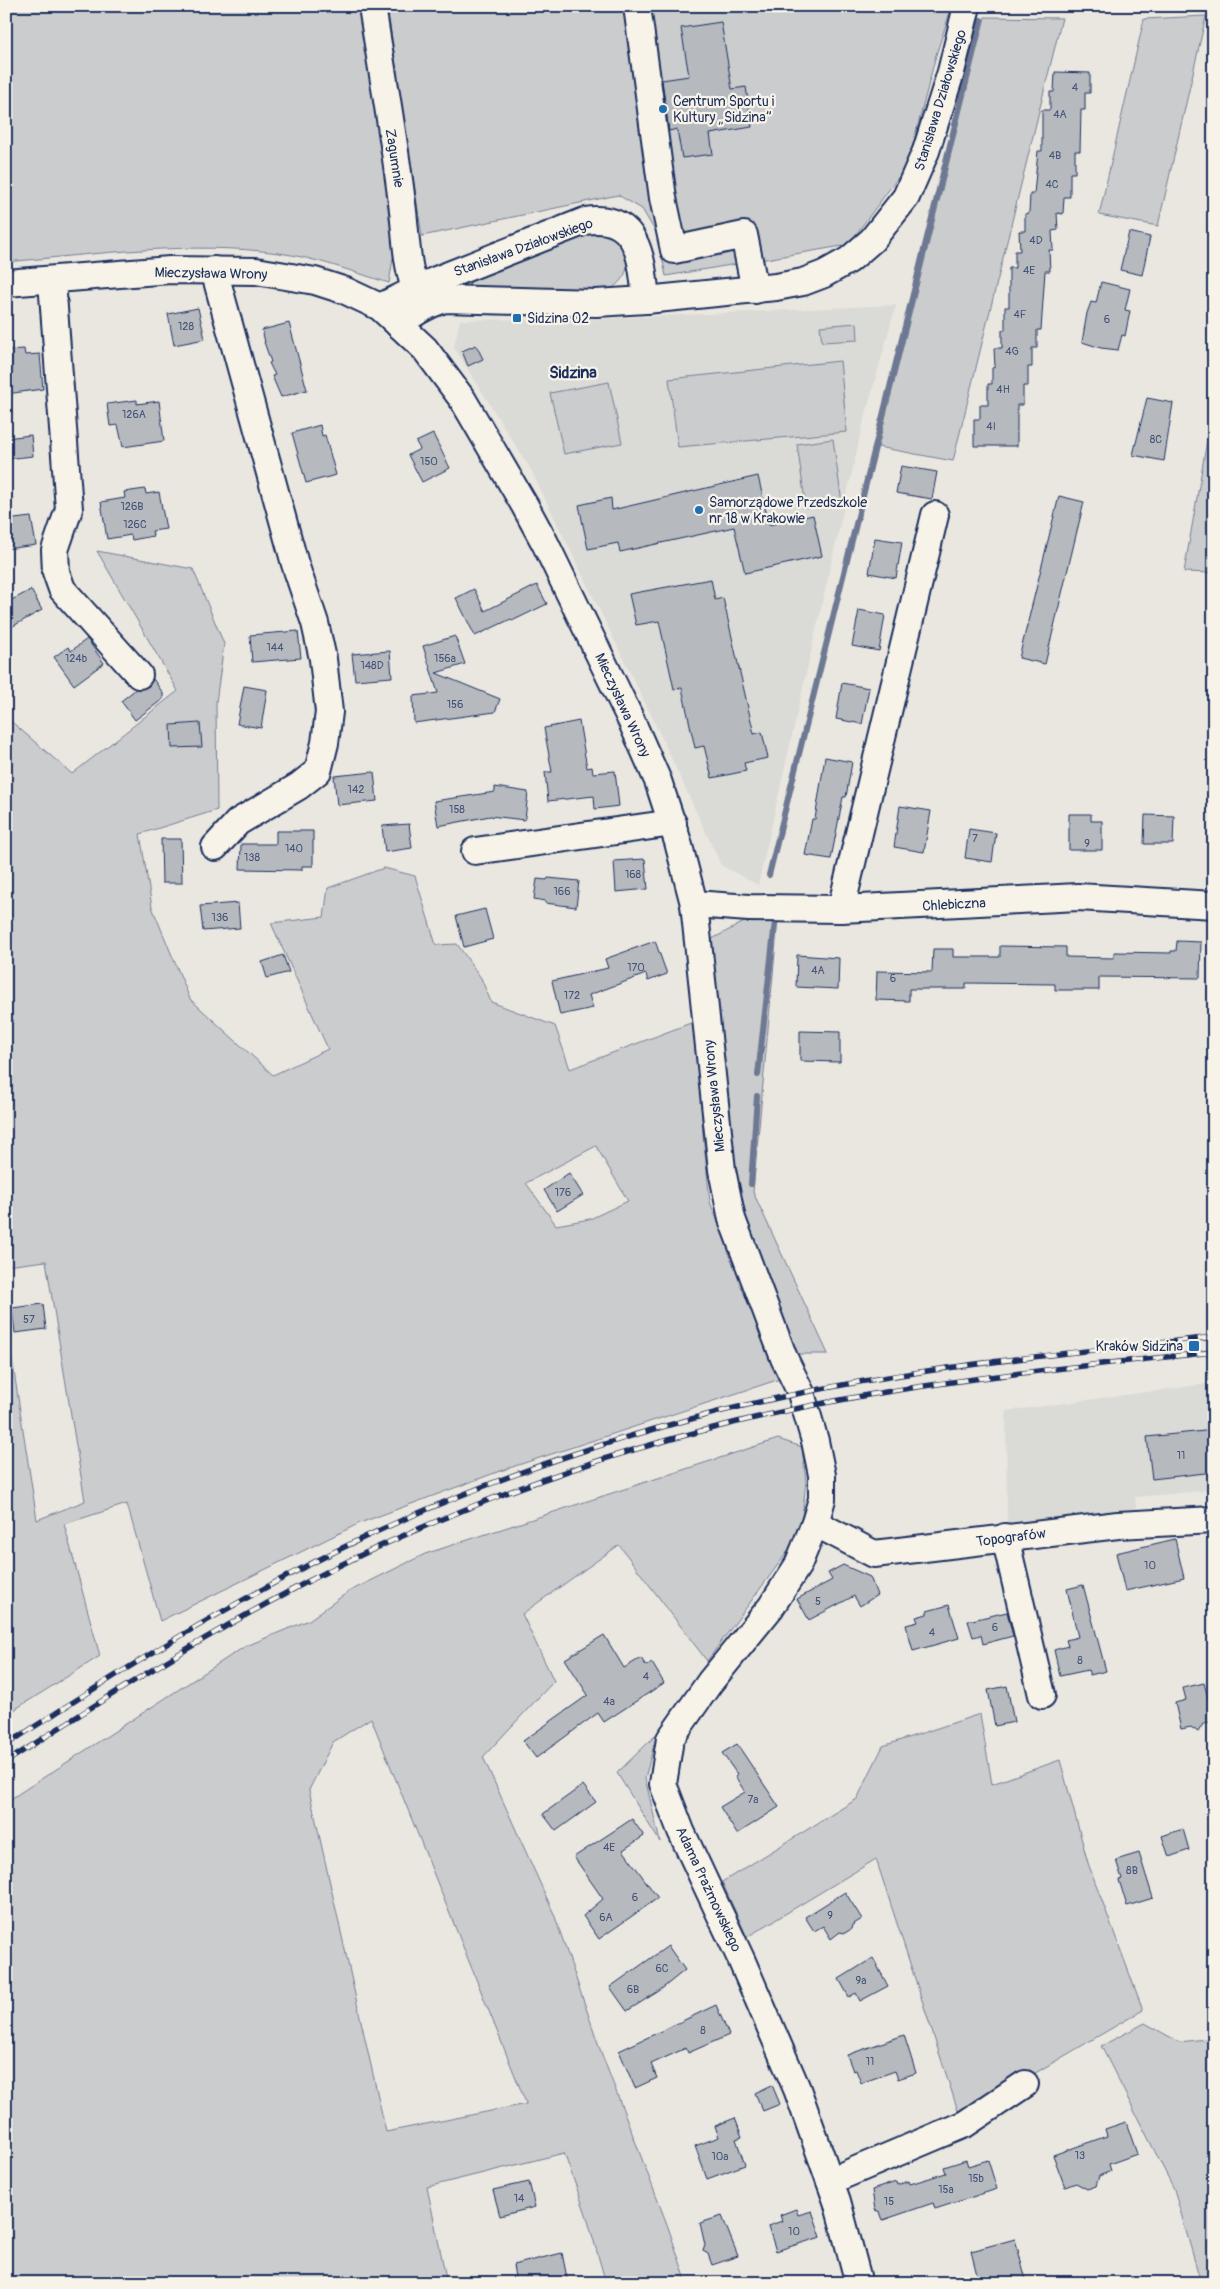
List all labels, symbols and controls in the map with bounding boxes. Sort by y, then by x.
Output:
street label: Stanisława Działowskiego [911,27,970,173]
house number: 4 [1072,81,1079,94]
place label: Centrum Sportu i Kultury „Sidzina” [673,93,775,126]
marker: Centrum Sportu i Kultury „Sidzina” [657,103,669,115]
house number: 4A [1053,108,1067,121]
street label: Zagumnie [381,127,408,189]
house number: 4B [1049,149,1061,162]
house number: 4C [1045,178,1059,191]
street label: Stanisława Działowskiego [451,214,596,281]
house number: 4D [1029,234,1043,247]
street label: Mieczysława Wrony [154,264,268,283]
house number: 4E [1023,264,1035,277]
house number: 4F [1013,308,1027,321]
place label: Sidzina 02 [527,310,589,327]
marker: Sidzina 02 [511,312,523,324]
house number: 6 [1104,313,1110,326]
house number: 128 [178,320,194,333]
house number: 4G [1005,345,1019,358]
district label: Sidzina [549,363,597,383]
house number: 4H [996,383,1010,396]
house number: 126A [122,408,146,421]
house number: 4I [986,420,996,433]
house number: 8C [1150,433,1162,446]
house number: 150 [420,455,438,468]
place label: Samorządowe Przedszkole nr 18 w Krakowie [709,494,867,527]
house number: 126B [120,500,144,513]
marker: Samorządowe Przedszkole nr 18 w Krakowie [693,504,705,516]
house number: 126C [123,518,147,531]
house number: 144 [266,641,284,654]
street label: Mieczysława Wrony [591,651,654,760]
house number: 124b [65,652,87,665]
house number: 156a [434,652,456,665]
house number: 148D [360,659,384,672]
house number: 156 [447,698,463,711]
house number: 142 [348,783,364,796]
house number: 158 [449,803,465,816]
house number: 7 [972,832,978,845]
house number: 9 [1084,837,1090,850]
house number: 140 [285,842,303,855]
house number: 138 [244,851,260,864]
house number: 168 [625,868,642,881]
house number: 166 [553,885,571,898]
street label: Chlebiczna [922,894,986,915]
house number: 136 [212,911,228,924]
house number: 170 [627,961,645,974]
house number: 4A [811,964,825,977]
house number: 6 [890,972,896,985]
house number: 172 [564,989,580,1002]
street label: Mieczysława Wrony [700,1039,729,1153]
house number: 176 [555,1186,571,1199]
house number: 57 [23,1313,35,1326]
place label: Kraków Sidzina [1095,1338,1183,1355]
marker: Kraków Sidzina [1187,1339,1201,1353]
house number: 11 [1177,1449,1185,1462]
street label: Topografów [975,1525,1048,1550]
house number: 10 [1144,1559,1156,1572]
house number: 5 [815,1595,821,1608]
house number: 6 [992,1621,998,1634]
house number: 4 [929,1626,936,1639]
house number: 8 [1077,1654,1083,1667]
house number: 4 [643,1670,650,1683]
house number: 4a [603,1695,615,1708]
house number: 7a [748,1793,758,1806]
street label: Adama Prażmowskiego [672,1824,745,1955]
house number: 4E [603,1841,615,1854]
house number: 8B [1126,1864,1138,1877]
house number: 6 [632,1891,638,1904]
house number: 9 [827,1909,833,1922]
house number: 6A [599,1911,613,1924]
house number: 6C [655,1962,669,1975]
house number: 9a [856,1974,866,1987]
house number: 6B [627,1983,639,1996]
house number: 8 [700,2024,706,2037]
house number: 11 [866,2055,874,2068]
house number: 13 [1075,2149,1085,2162]
house number: 10a [712,2150,728,2163]
house number: 15b [968,2172,984,2185]
house number: 15a [938,2183,954,2196]
house number: 14 [514,2192,525,2205]
house number: 15 [884,2195,894,2208]
house number: 10 [788,2225,800,2238]

